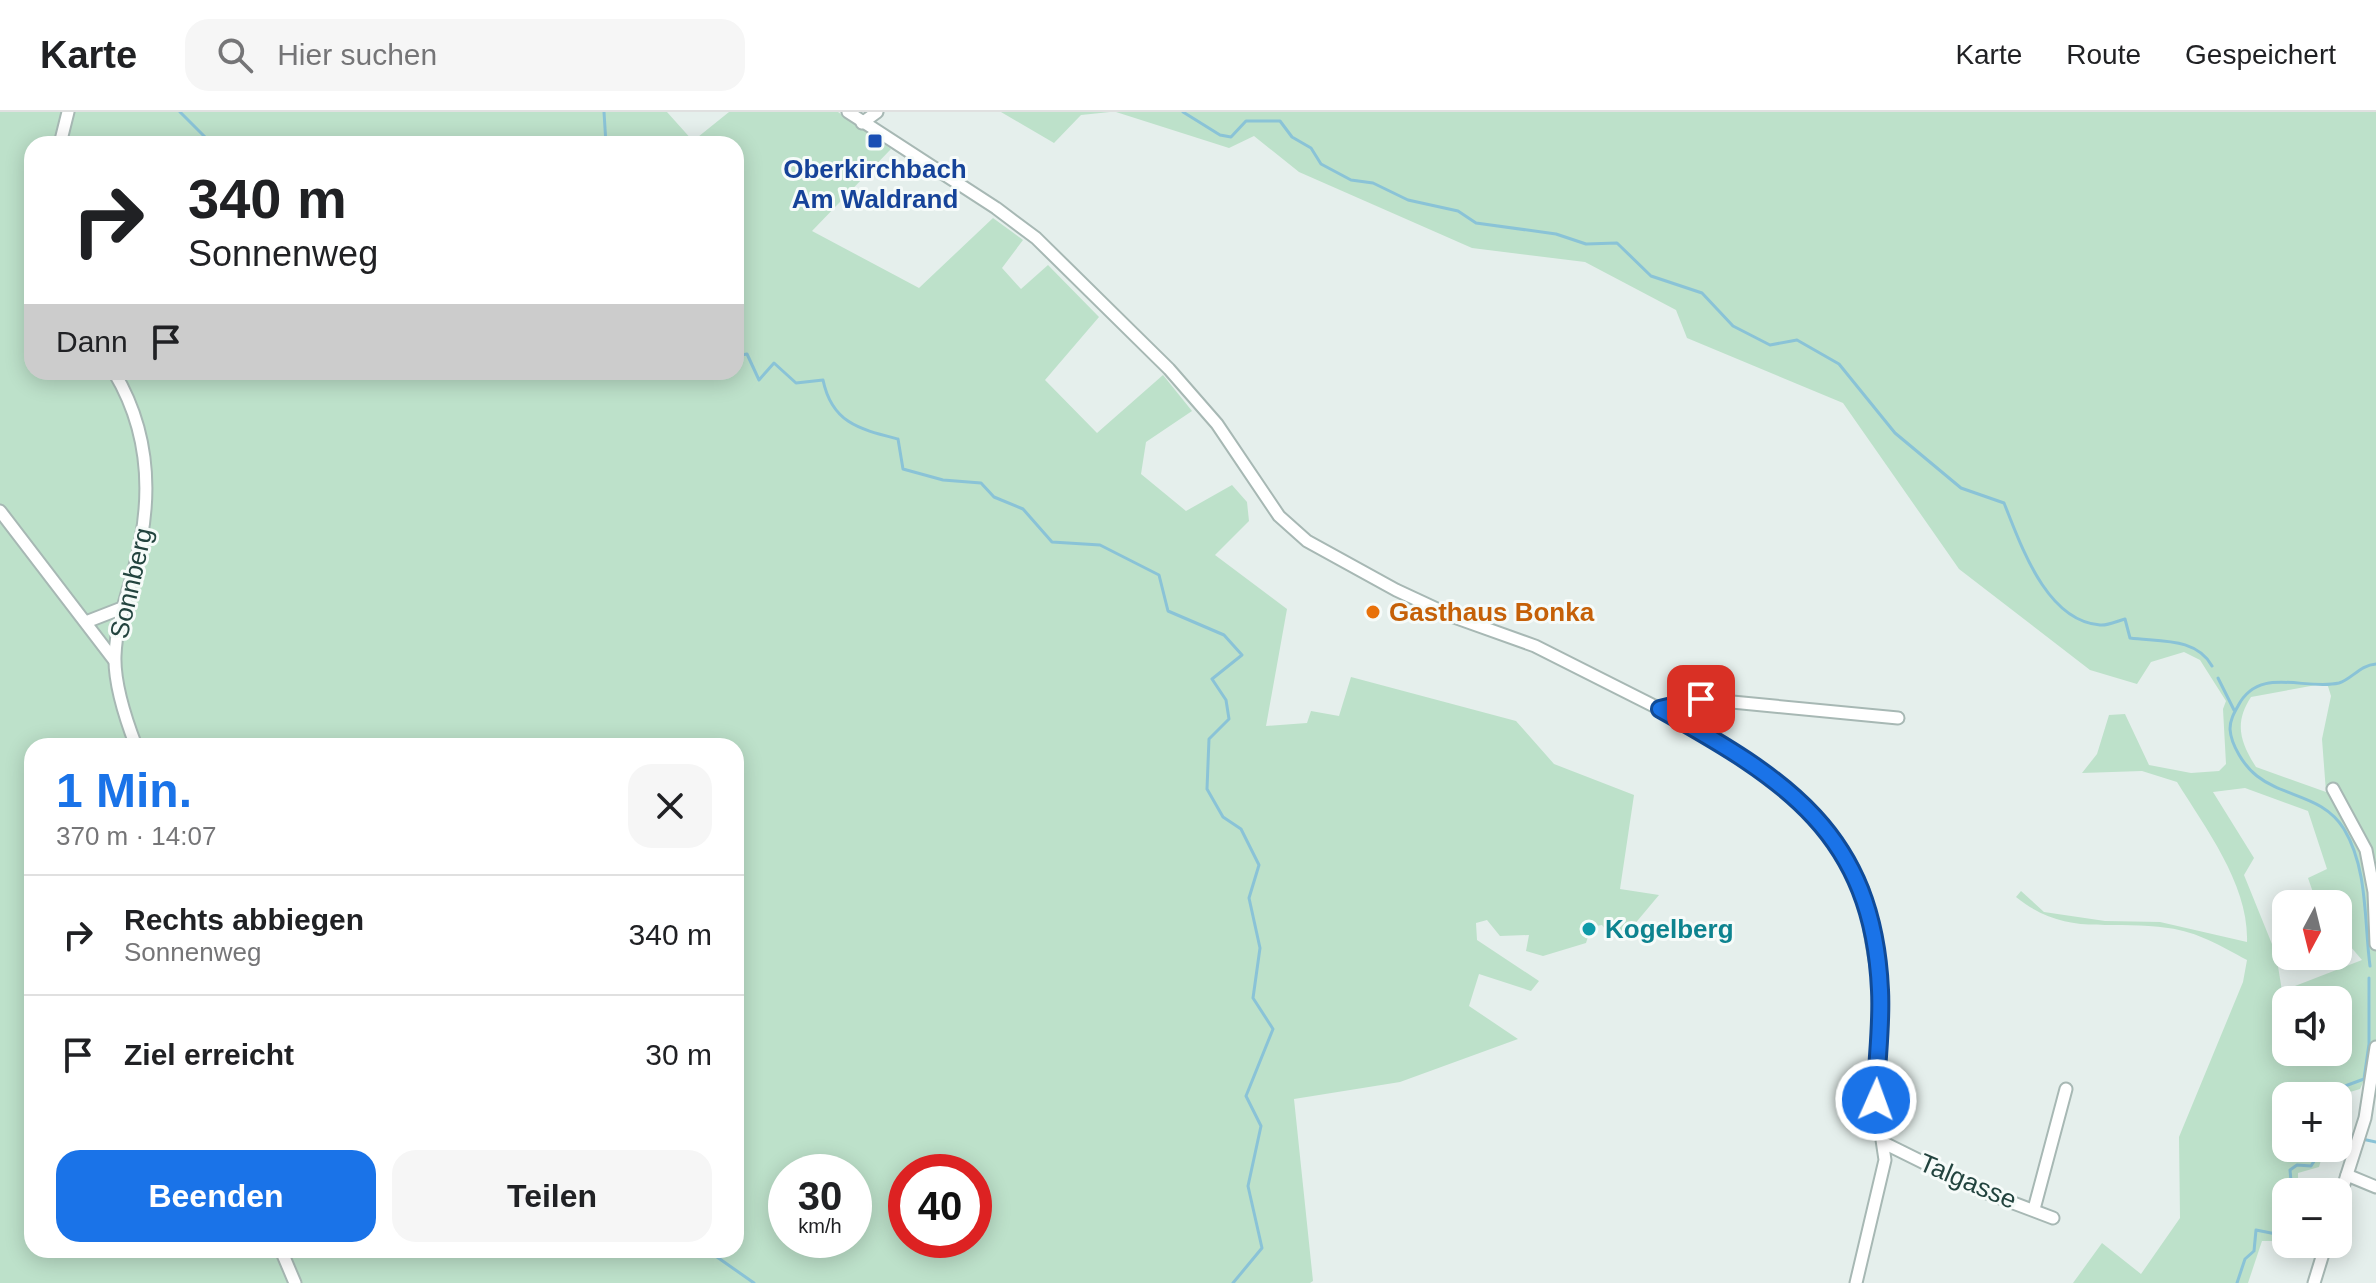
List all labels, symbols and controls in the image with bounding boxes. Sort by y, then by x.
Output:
search box [185,19,745,91]
icon: search [213,33,257,77]
text: Karte [40,34,137,76]
text: Hier suchen [277,38,437,71]
text: Karte [1955,39,2022,70]
text: Route [2066,39,2141,70]
text: Gespeichert [2185,39,2336,70]
marker: Oberkirchbach Am Waldrand [866,132,884,150]
place label: Oberkirchbach Am Waldrand [783,154,967,214]
text: 340 m [188,167,347,230]
icon: right [56,168,160,272]
text: Sonnenweg [188,233,378,274]
icon: arrive [144,320,188,364]
text: Dann [56,325,128,358]
street label: Sonnberg [104,525,158,641]
place label: Gasthaus Bonka [1389,597,1595,627]
marker: Gasthaus Bonka [1364,603,1382,621]
pin [1667,665,1735,733]
icon: arrive [1679,677,1723,721]
text: 1 Min. [56,764,192,817]
button: close [628,764,712,848]
text: 370 m · 14:07 [56,821,216,851]
north arrow [2272,890,2352,970]
map controls [2272,890,2352,1258]
text: Rechts abbiegen [124,903,364,936]
icon: right [56,913,100,957]
place label: Kogelberg [1605,914,1734,944]
text: 340 m [629,918,712,951]
marker: Kogelberg [1580,920,1598,938]
text: Sonnenweg [124,937,261,967]
button: sound [2272,986,2352,1066]
icon: arrive [56,1033,100,1077]
text: Ziel erreicht [124,1038,294,1071]
text: 30 m [645,1038,712,1071]
position arrow [1834,1058,1918,1142]
button: + [2272,1082,2352,1162]
street label: Talgasse [1915,1147,2021,1215]
button: Beenden [56,1150,376,1242]
button: Teilen [392,1150,712,1242]
speed limit sign: 40 [888,1154,992,1258]
text: 30 [798,1174,842,1218]
button: − [2272,1178,2352,1258]
text: km/h [798,1215,842,1237]

